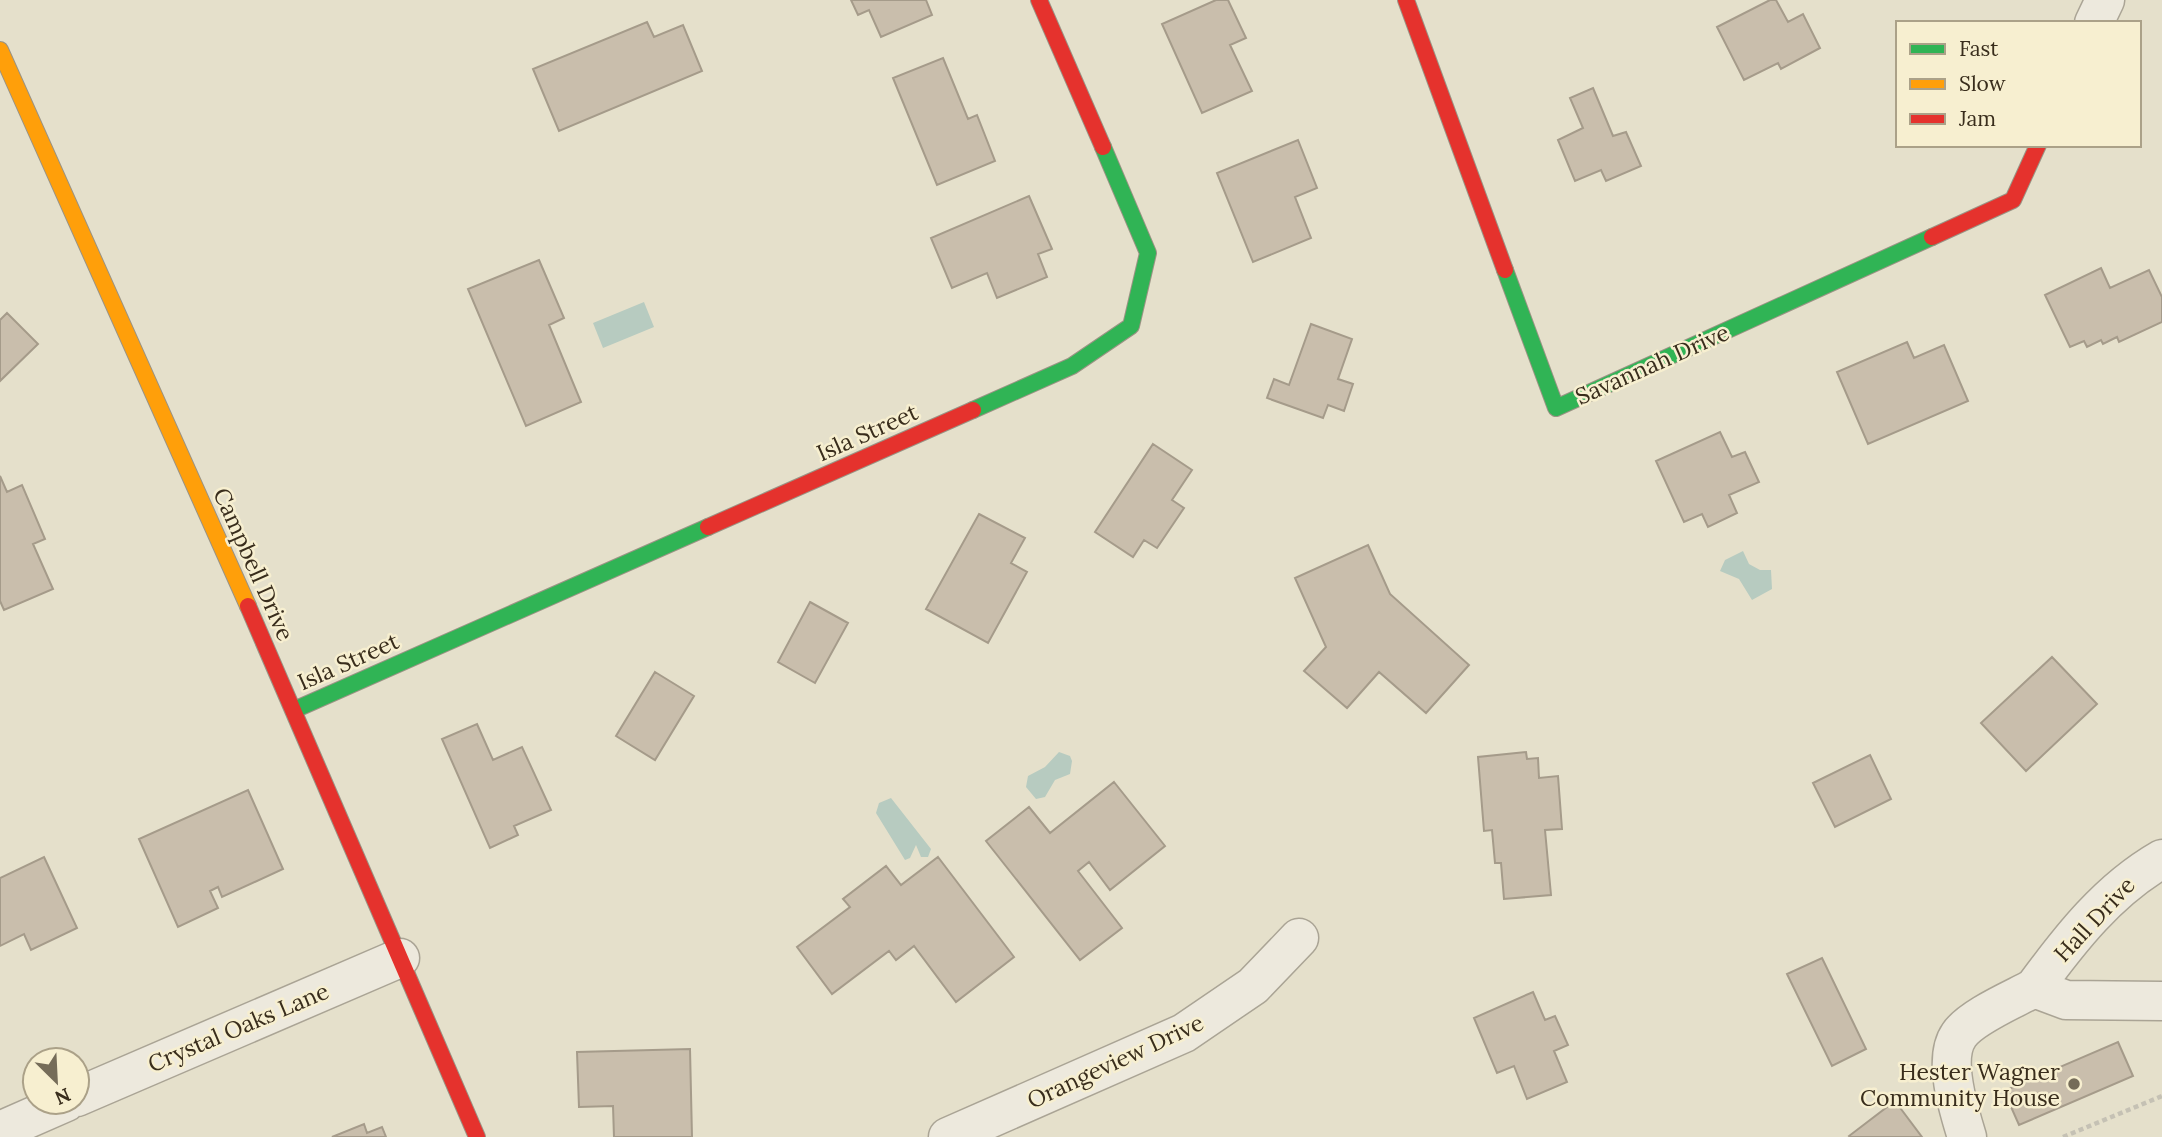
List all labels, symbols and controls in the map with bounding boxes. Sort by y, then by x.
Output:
legend [1896,21,2141,147]
text: Fast [1959,35,1999,62]
text: Slow [1959,70,2006,97]
text: Jam [1958,105,1996,132]
street label: Savannah Drive [1571,317,1733,411]
street label: Isla Street [812,397,922,467]
street label: Campbell Drive [207,483,301,645]
street label: Isla Street [293,626,403,696]
street label: Hall Drive [2047,870,2141,968]
street label: Crystal Oaks Lane [143,976,333,1078]
street label: Orangeview Drive [1022,1007,1208,1115]
north arrow [21,1046,91,1116]
place label: Hester Wagner Community House [1860,1057,2060,1112]
marker: Hester Wagner Community House [2066,1076,2082,1092]
text: N [51,1083,75,1111]

